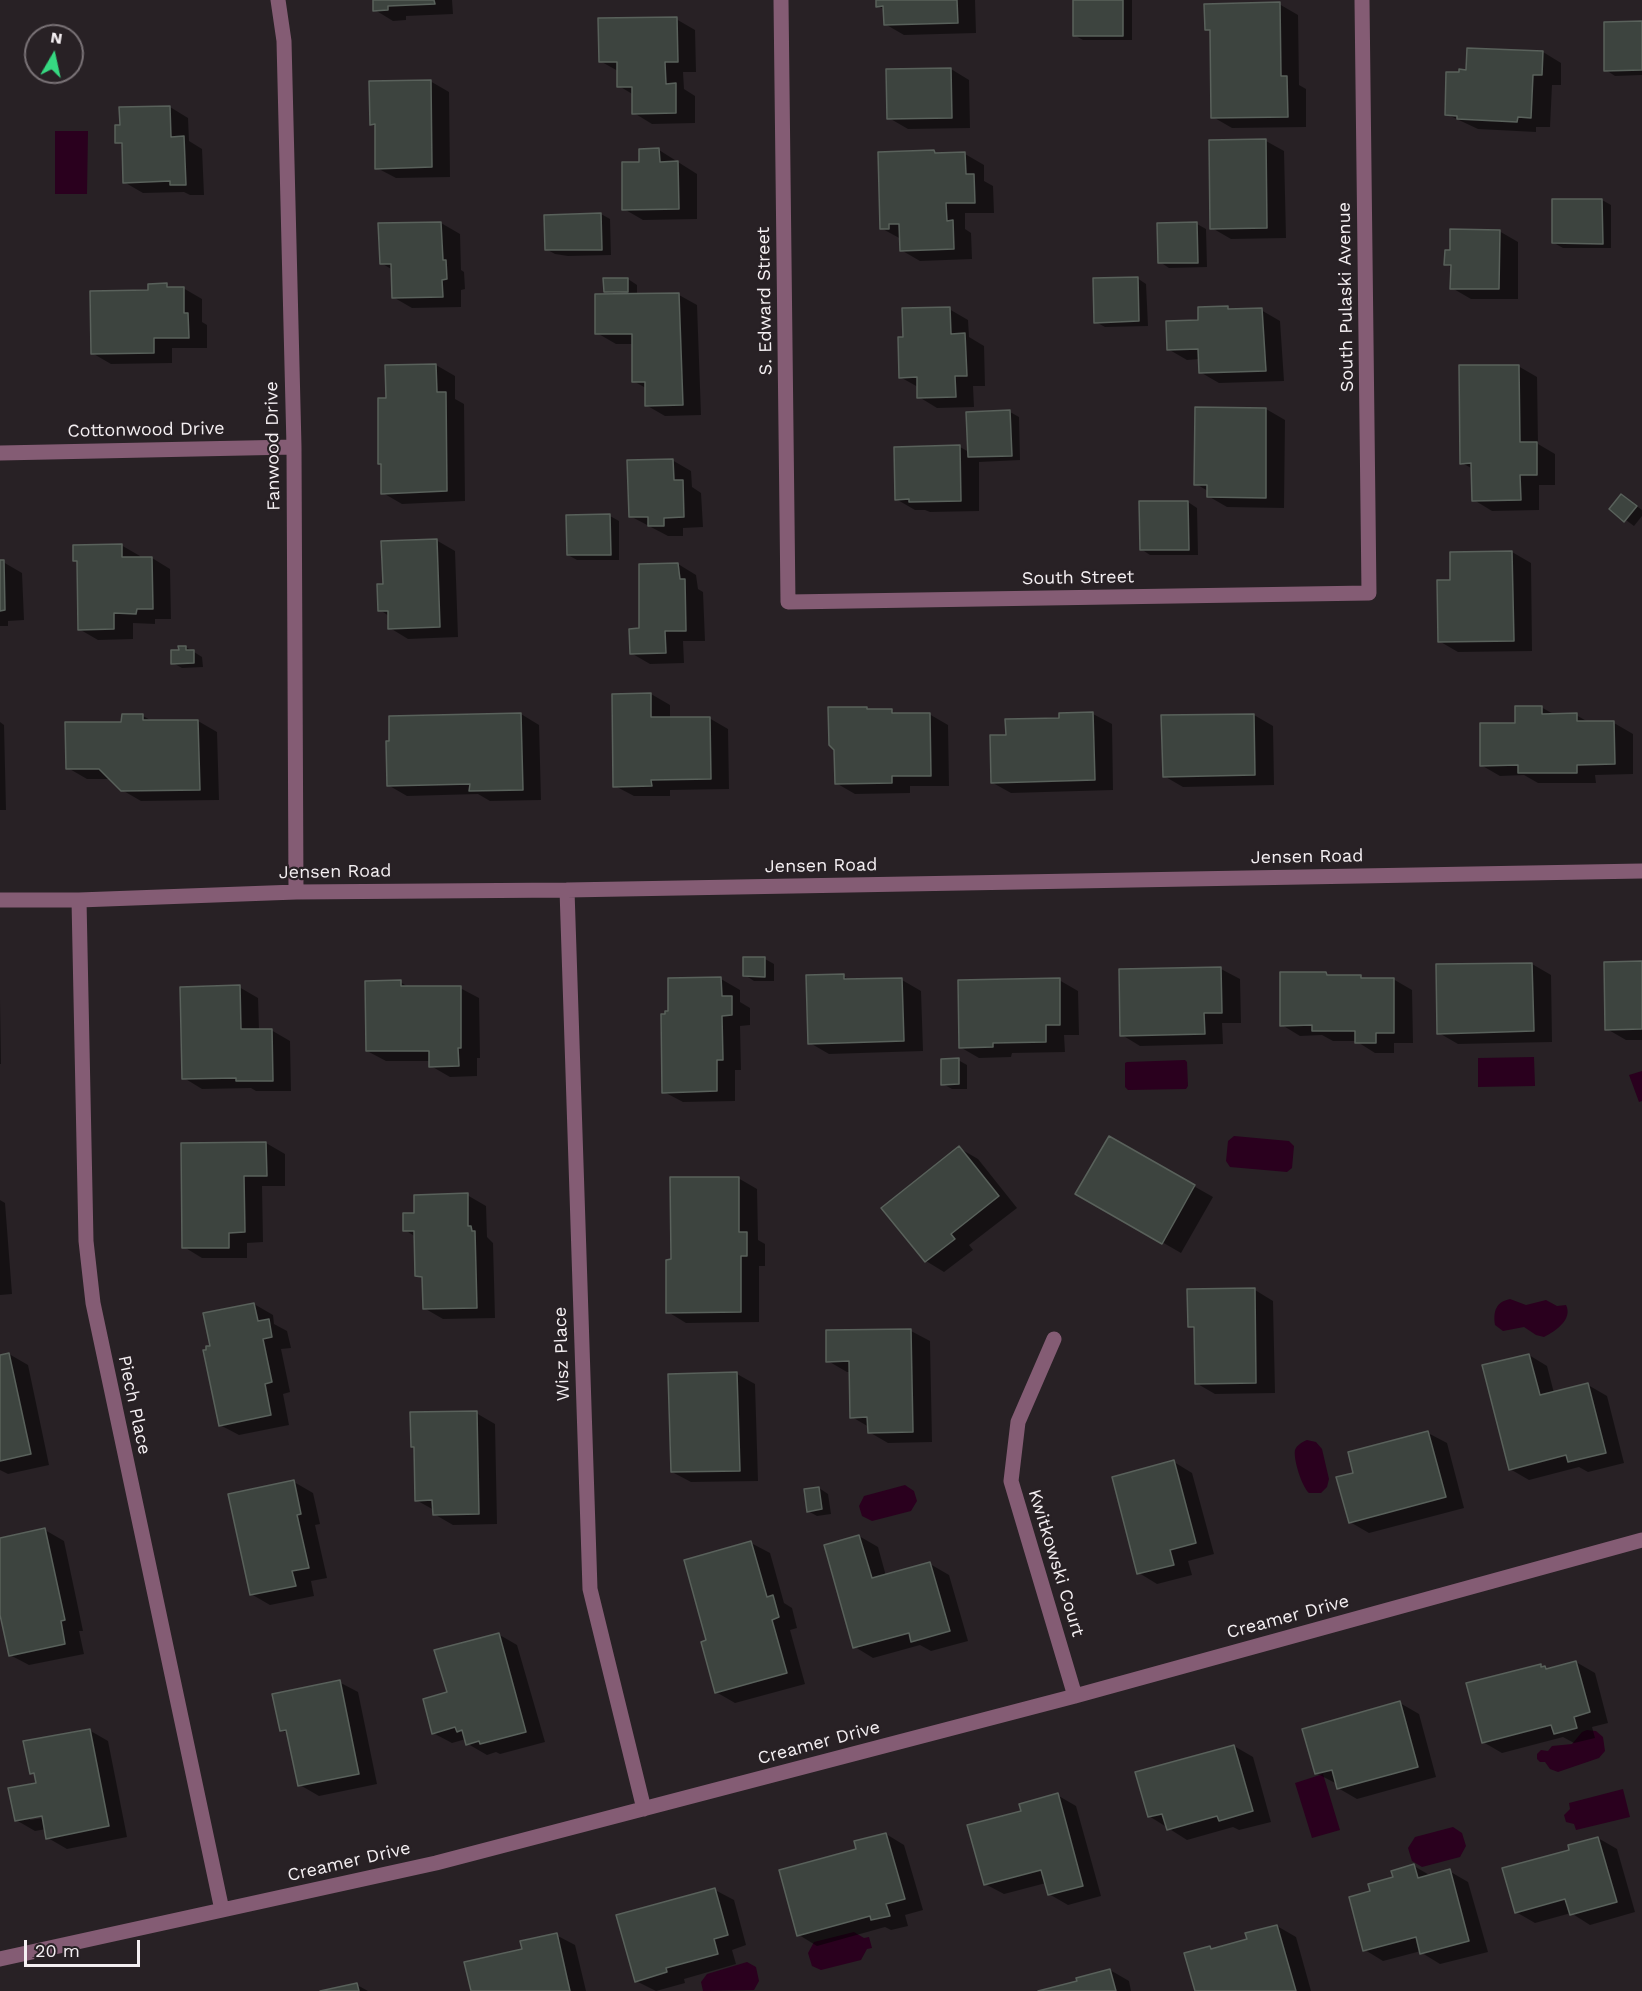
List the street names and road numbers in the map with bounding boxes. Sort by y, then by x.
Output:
street label: South Pulaski Avenue [1334,202,1358,392]
street label: S. Edward Street [753,227,777,375]
street label: Fanwood Drive [261,381,285,511]
street label: Cottonwood Drive [67,418,225,442]
street label: South Street [1022,566,1134,590]
street label: Jensen Road [1250,845,1364,869]
street label: Jensen Road [764,854,878,878]
street label: Jensen Road [278,860,392,884]
street label: Wisz Place [550,1306,574,1402]
street label: Piech Place [113,1354,155,1456]
street label: Kwitkowski Court [1023,1487,1089,1639]
street label: Creamer Drive [1224,1590,1352,1644]
street label: Creamer Drive [755,1716,883,1770]
street label: Creamer Drive [285,1837,413,1887]

